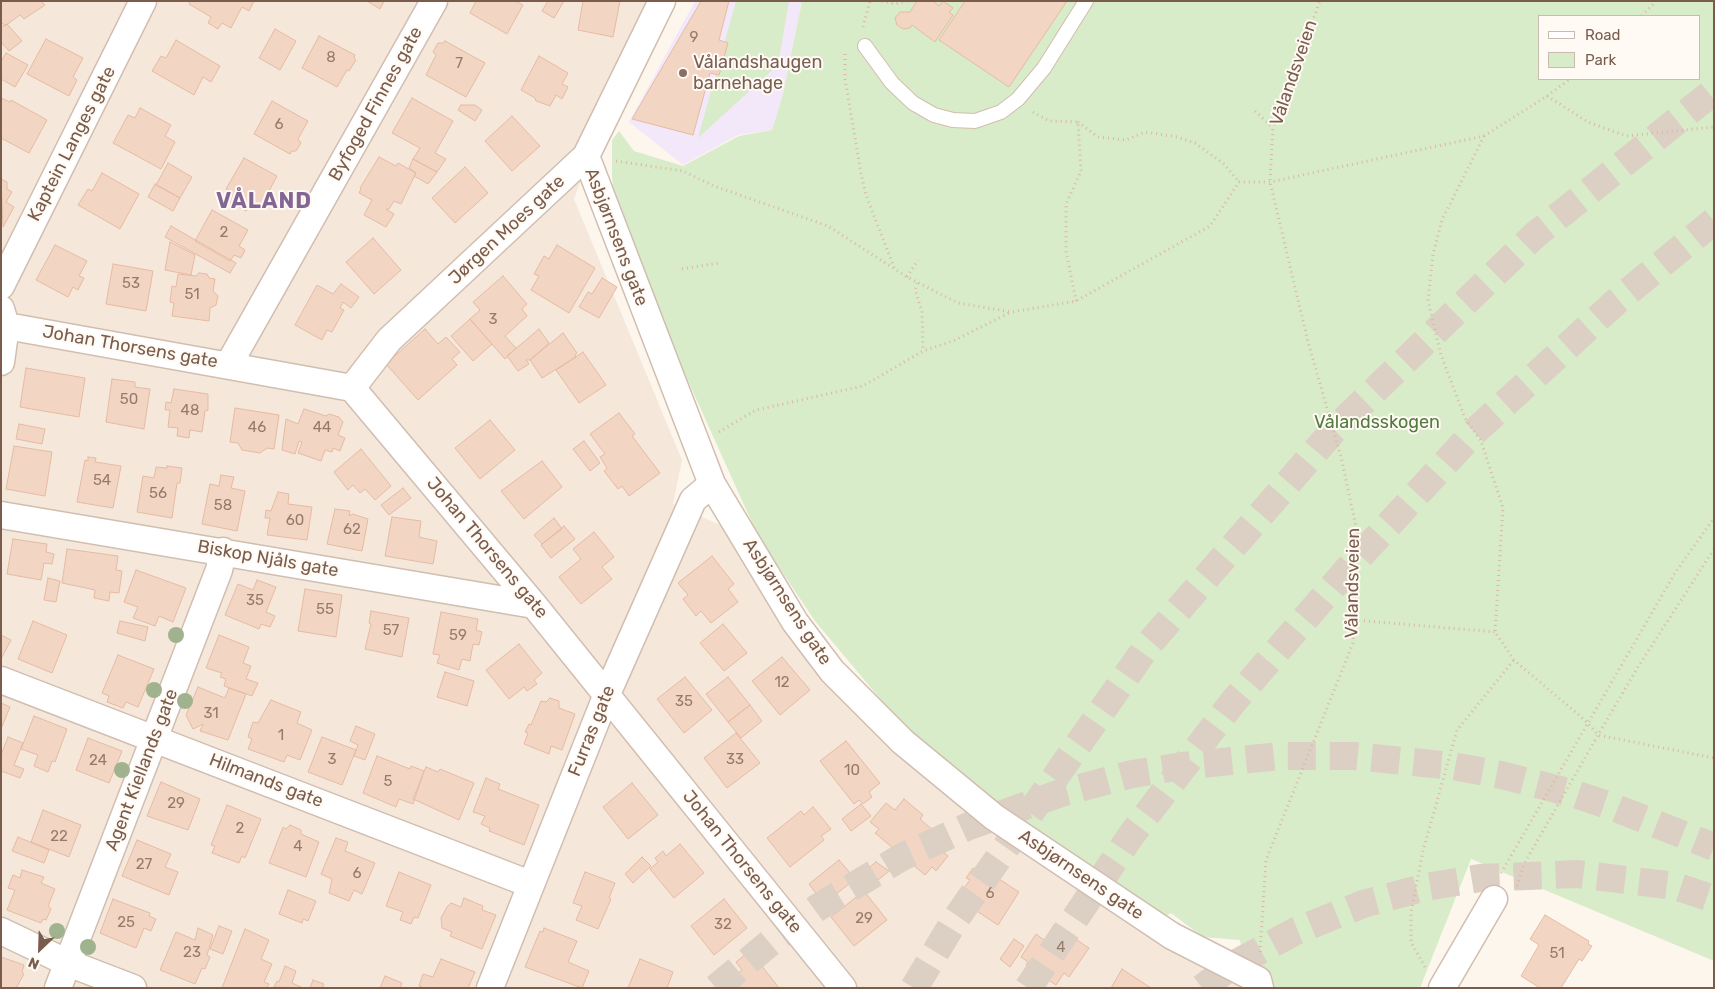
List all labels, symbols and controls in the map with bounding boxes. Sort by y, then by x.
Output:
legend [1538,15,1700,80]
street label: Vålandsveien [1266,17,1322,129]
street label: Byfoged Finnes gate [325,23,427,185]
text: Road [1585,26,1621,44]
house number: 9 [690,29,698,47]
house number: 8 [326,49,336,67]
text: Park [1585,51,1616,69]
place label: Vålandshaugen barnehage [693,52,822,94]
house number: 7 [455,55,463,73]
street label: Kaptein Langes gate [24,63,120,225]
marker: Vålandshaugen barnehage [677,67,689,79]
house number: 6 [274,116,284,134]
street label: Asbjørnsens gate [580,165,652,309]
street label: Jørgen Moes gate [445,171,569,289]
district label: VÅLAND [215,189,313,215]
house number: 2 [220,224,228,242]
house number: 53 [122,275,140,293]
house number: 51 [184,286,200,304]
house number: 3 [488,311,498,329]
street label: Johan Thorsens gate [41,321,219,373]
house number: 50 [120,391,138,409]
house number: 48 [181,402,199,420]
park label: Vålandsskogen [1314,412,1440,434]
house number: 46 [248,419,266,437]
house number: 44 [313,419,331,437]
house number: 54 [93,472,111,490]
street label: Johan Thorsens gate [422,473,552,623]
house number: 56 [149,485,167,503]
house number: 58 [214,497,232,515]
house number: 60 [286,512,304,530]
house number: 62 [343,521,361,539]
street label: Vålandsveien [1341,528,1365,638]
street label: Asbjørnsens gate [738,535,836,669]
street label: Biskop Njåls gate [196,536,340,582]
house number: 35 [246,592,264,610]
house number: 55 [316,601,334,619]
house number: 57 [383,622,399,640]
house number: 59 [449,627,467,645]
house number: 12 [774,674,790,692]
street label: Furras gate [564,682,620,780]
street label: Agent Kiellands gate [101,686,183,854]
house number: 35 [675,693,693,711]
house number: 31 [203,705,219,723]
house number: 1 [278,727,284,745]
street label: Hilmands gate [206,749,326,813]
house number: 3 [327,751,337,769]
house number: 33 [726,751,744,769]
house number: 24 [89,752,107,770]
house number: 10 [844,762,860,780]
house number: 5 [384,773,392,791]
street label: Johan Thorsens gate [678,786,806,938]
house number: 29 [167,795,185,813]
house number: 2 [236,820,244,838]
street label: Asbjørnsens gate [1014,825,1148,925]
house number: 22 [50,828,68,846]
house number: 4 [293,838,303,856]
house number: 27 [136,856,152,874]
house number: 6 [352,865,362,883]
house number: 6 [985,885,995,903]
house number: 29 [855,910,873,928]
house number: 25 [117,914,135,932]
house number: 32 [714,916,732,934]
north arrow [15,924,65,974]
house number: 4 [1056,939,1066,957]
house number: 23 [183,944,201,962]
house number: 51 [1549,945,1565,963]
text: N [26,953,42,973]

